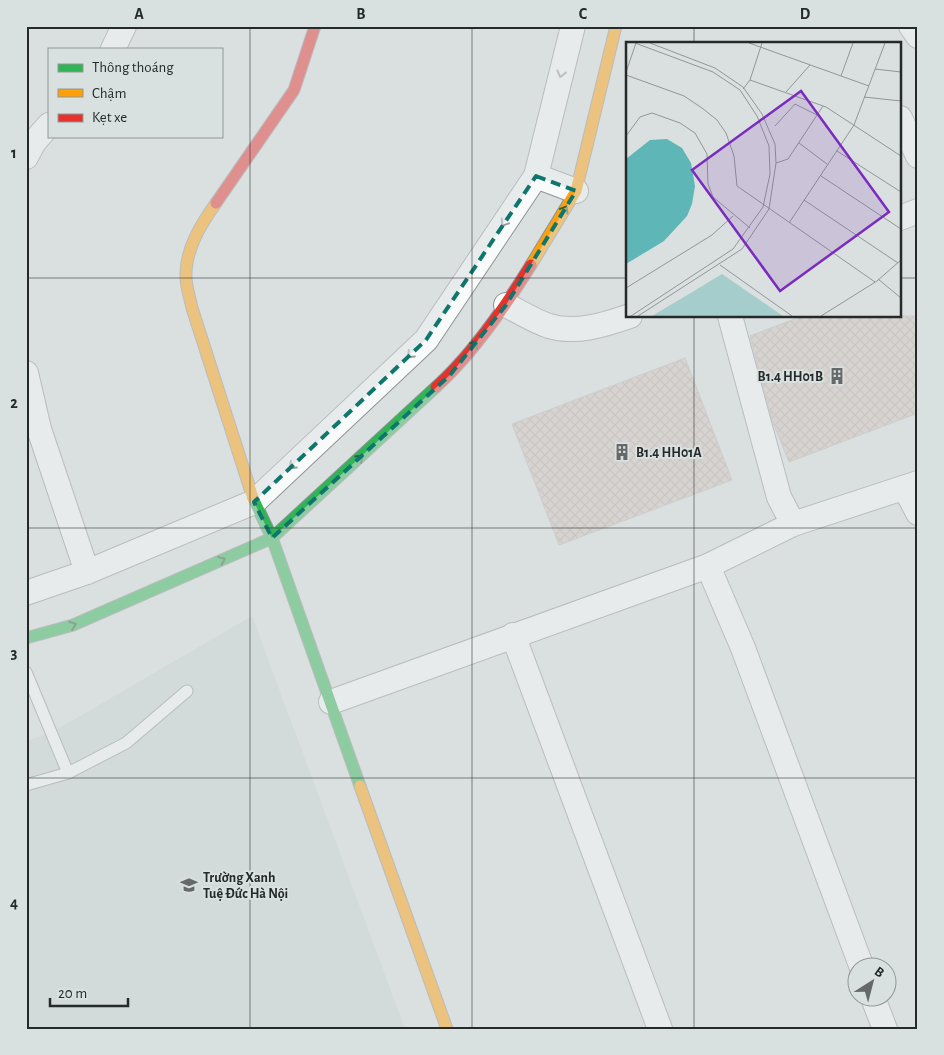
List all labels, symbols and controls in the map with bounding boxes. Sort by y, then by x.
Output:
text: A [134,6,144,22]
text: B [356,6,366,22]
text: C [579,6,588,22]
text: D [800,6,811,22]
inset map [626,42,902,318]
legend [48,48,222,138]
text: Thông thoáng [92,60,174,75]
one-way arrow [557,69,567,77]
text: Chậm [92,86,126,101]
text: Kẹt xe [92,110,127,125]
text: 1 [11,145,17,161]
one-way arrow [559,205,569,214]
one-way arrow [501,218,511,227]
one-way arrow [470,340,479,349]
one-way arrow [407,349,416,358]
building icon: B1.4 HH01B [827,366,847,386]
place label: B1.4 HH01B [758,370,823,384]
text: 2 [10,395,18,411]
building icon: B1.4 HH01A [612,442,632,462]
place label: B1.4 HH01A [636,446,702,460]
one-way arrow [354,455,363,464]
one-way arrow [288,460,297,469]
one-way arrow [217,555,226,566]
one-way arrow [68,621,77,631]
text: 3 [11,645,18,661]
place label: Trường Xanh Tuệ Đức Hà Nội [203,871,288,901]
school or university icon: Trường Xanh Tuệ Đức Hà Nội [179,875,199,895]
text: 4 [10,895,18,911]
north arrow [846,958,896,1008]
text: B [872,964,886,980]
scale bar [50,975,128,1007]
text: 20 m [58,986,87,1001]

